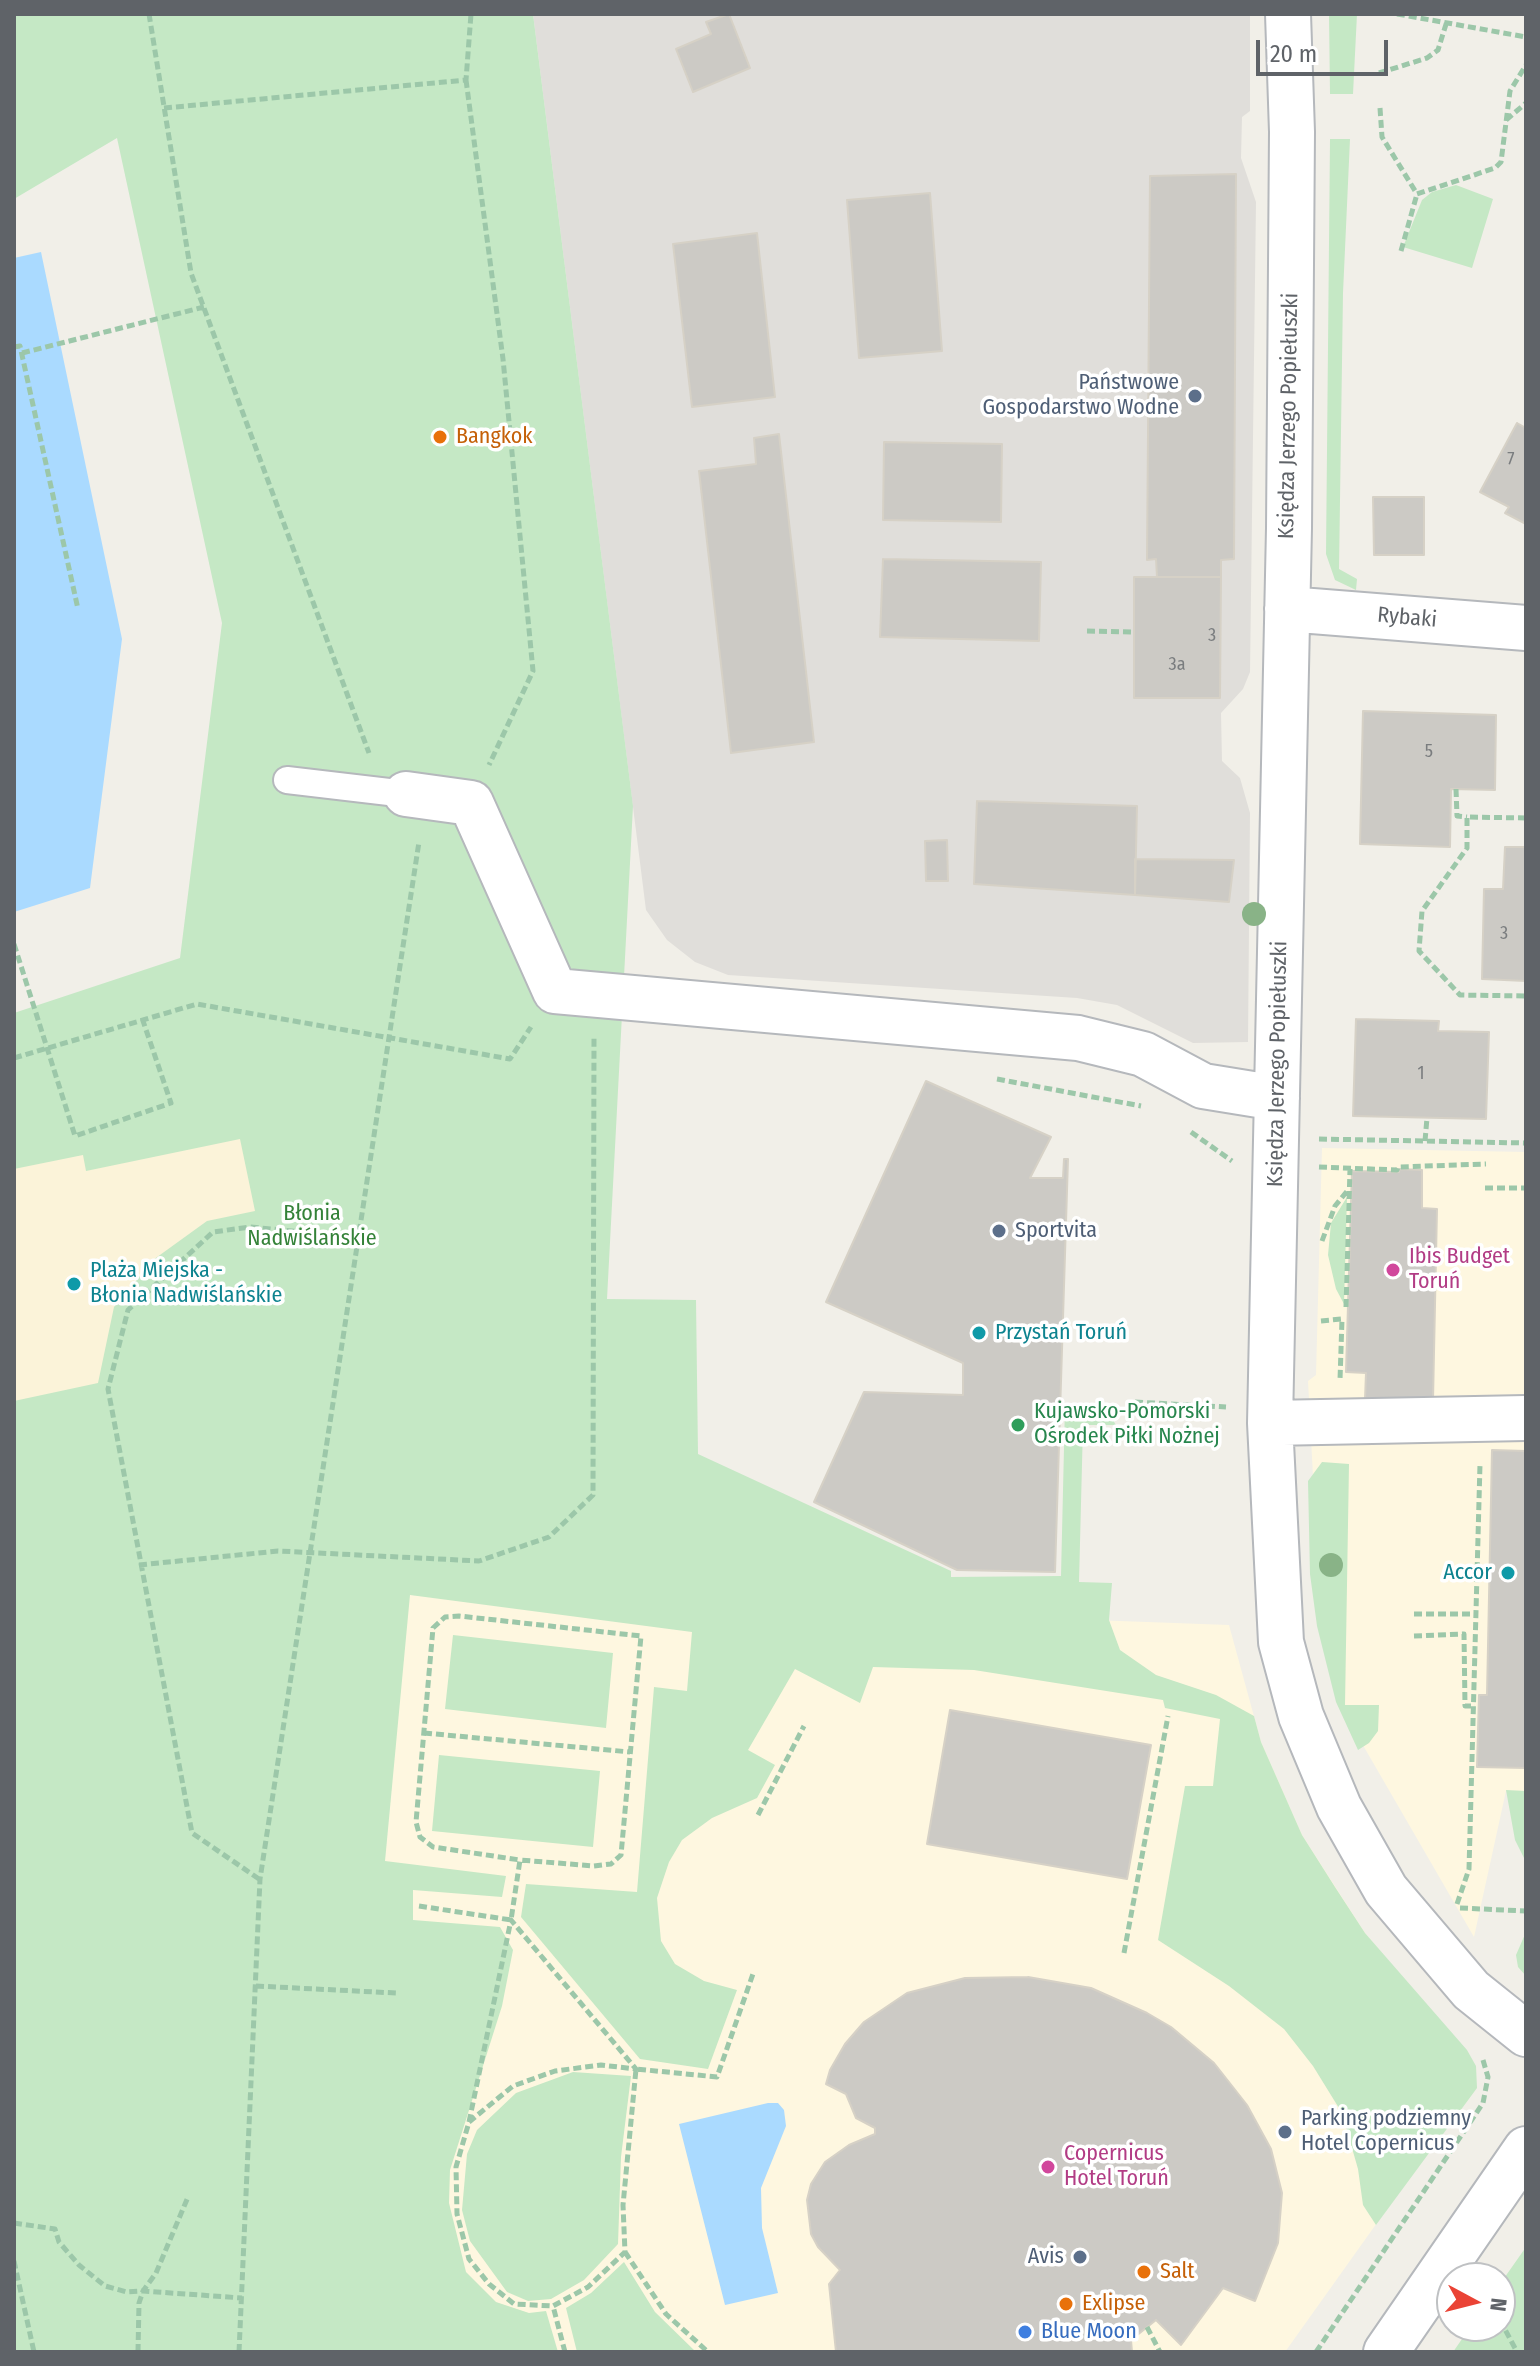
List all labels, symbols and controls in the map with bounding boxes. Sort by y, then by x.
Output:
scale bar [1260,24,1392,74]
text: 20 m [1270,40,1317,68]
street label: Księdza Jerzego Popiełuszki [1274,293,1304,539]
place label: Państwowe Gospodarstwo Wodne [982,370,1179,422]
marker: Państwowe Gospodarstwo Wodne [1186,387,1204,405]
place label: Bangkok [456,424,533,450]
marker: Bangkok [431,428,449,446]
house number: 7 [1507,449,1515,471]
street label: Rybaki [1376,602,1438,634]
house number: 3 [1208,625,1216,647]
house number: 3a [1169,654,1185,676]
house number: 5 [1425,741,1433,763]
house number: 3 [1500,923,1508,945]
street label: Księdza Jerzego Popiełuszki [1263,941,1293,1187]
house number: 1 [1417,1063,1425,1085]
park label: Błonia Nadwiślańskie [247,1201,377,1252]
place label: Sportvita [1015,1218,1097,1244]
marker: Sportvita [990,1222,1008,1240]
place label: Ibis Budget Toruń [1409,1244,1510,1296]
place label: Plaża Miejska - Błonia Nadwiślańskie [90,1258,282,1310]
marker: Ibis Budget Toruń [1384,1261,1402,1279]
marker: Plaża Miejska - Błonia Nadwiślańskie [65,1275,83,1293]
place label: Przystań Toruń [995,1320,1127,1346]
marker: Przystań Toruń [970,1324,988,1342]
place label: Kujawsko-Pomorski Ośrodek Piłki Nożnej [1034,1399,1220,1450]
marker: Kujawsko-Pomorski Ośrodek Piłki Nożnej [1009,1416,1027,1434]
place label: Accor [1443,1560,1492,1586]
marker: Accor [1499,1564,1517,1582]
place label: Parking podziemny Hotel Copernicus [1301,2106,1471,2158]
marker: Parking podziemny Hotel Copernicus [1276,2123,1294,2141]
place label: Copernicus Hotel Toruń [1064,2141,1169,2192]
marker: Copernicus Hotel Toruń [1039,2158,1057,2176]
place label: Avis [1028,2244,1064,2270]
marker: Avis [1071,2248,1089,2266]
place label: Salt [1160,2259,1194,2285]
north arrow [1436,2262,1516,2342]
marker: Salt [1135,2263,1153,2281]
place label: Exlipse [1082,2291,1145,2317]
marker: Exlipse [1057,2295,1075,2313]
text: N [1484,2297,1513,2313]
place label: Blue Moon [1041,2319,1137,2345]
marker: Blue Moon [1016,2323,1034,2341]

